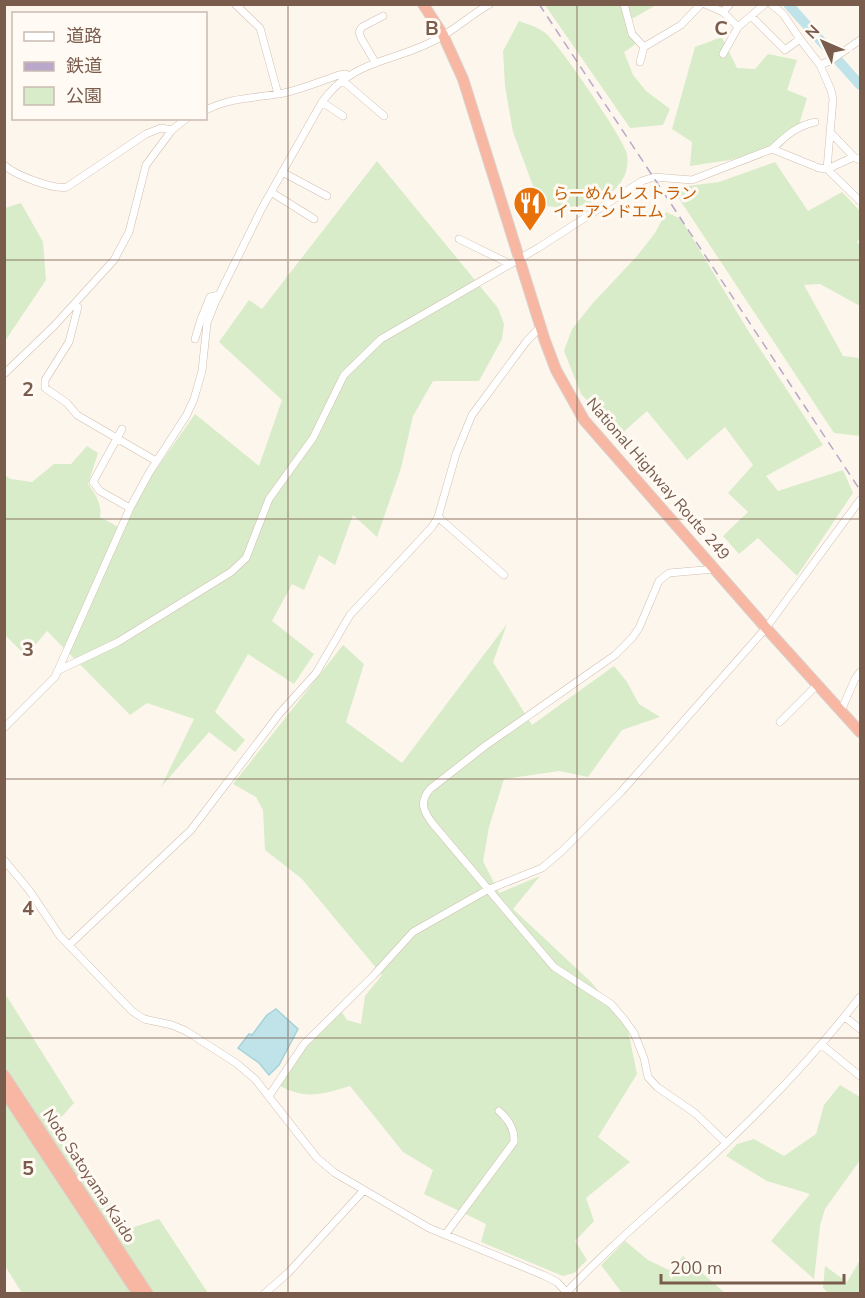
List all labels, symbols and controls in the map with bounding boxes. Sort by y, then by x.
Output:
legend [12,12,207,120]
north arrow [793,12,853,72]
text: B [425,15,439,42]
text: C [714,15,728,42]
text: N [801,20,825,44]
text: 道路 [66,24,102,48]
text: 鉄道 [66,54,102,78]
text: 公園 [66,84,102,108]
place label: らーめんレストラン イーアンドエム [553,183,697,223]
restaurant icon: らーめんレストラン イーアンドエム [512,185,548,232]
text: 2 [22,376,34,403]
street label: National Highway Route 249 [581,393,735,565]
text: 3 [22,636,34,663]
text: 4 [22,895,34,922]
street label: Noto Satoyama Kaido [38,1105,141,1247]
text: 5 [22,1155,34,1182]
scale bar [661,1247,844,1285]
text: 200 m [670,1256,722,1280]

